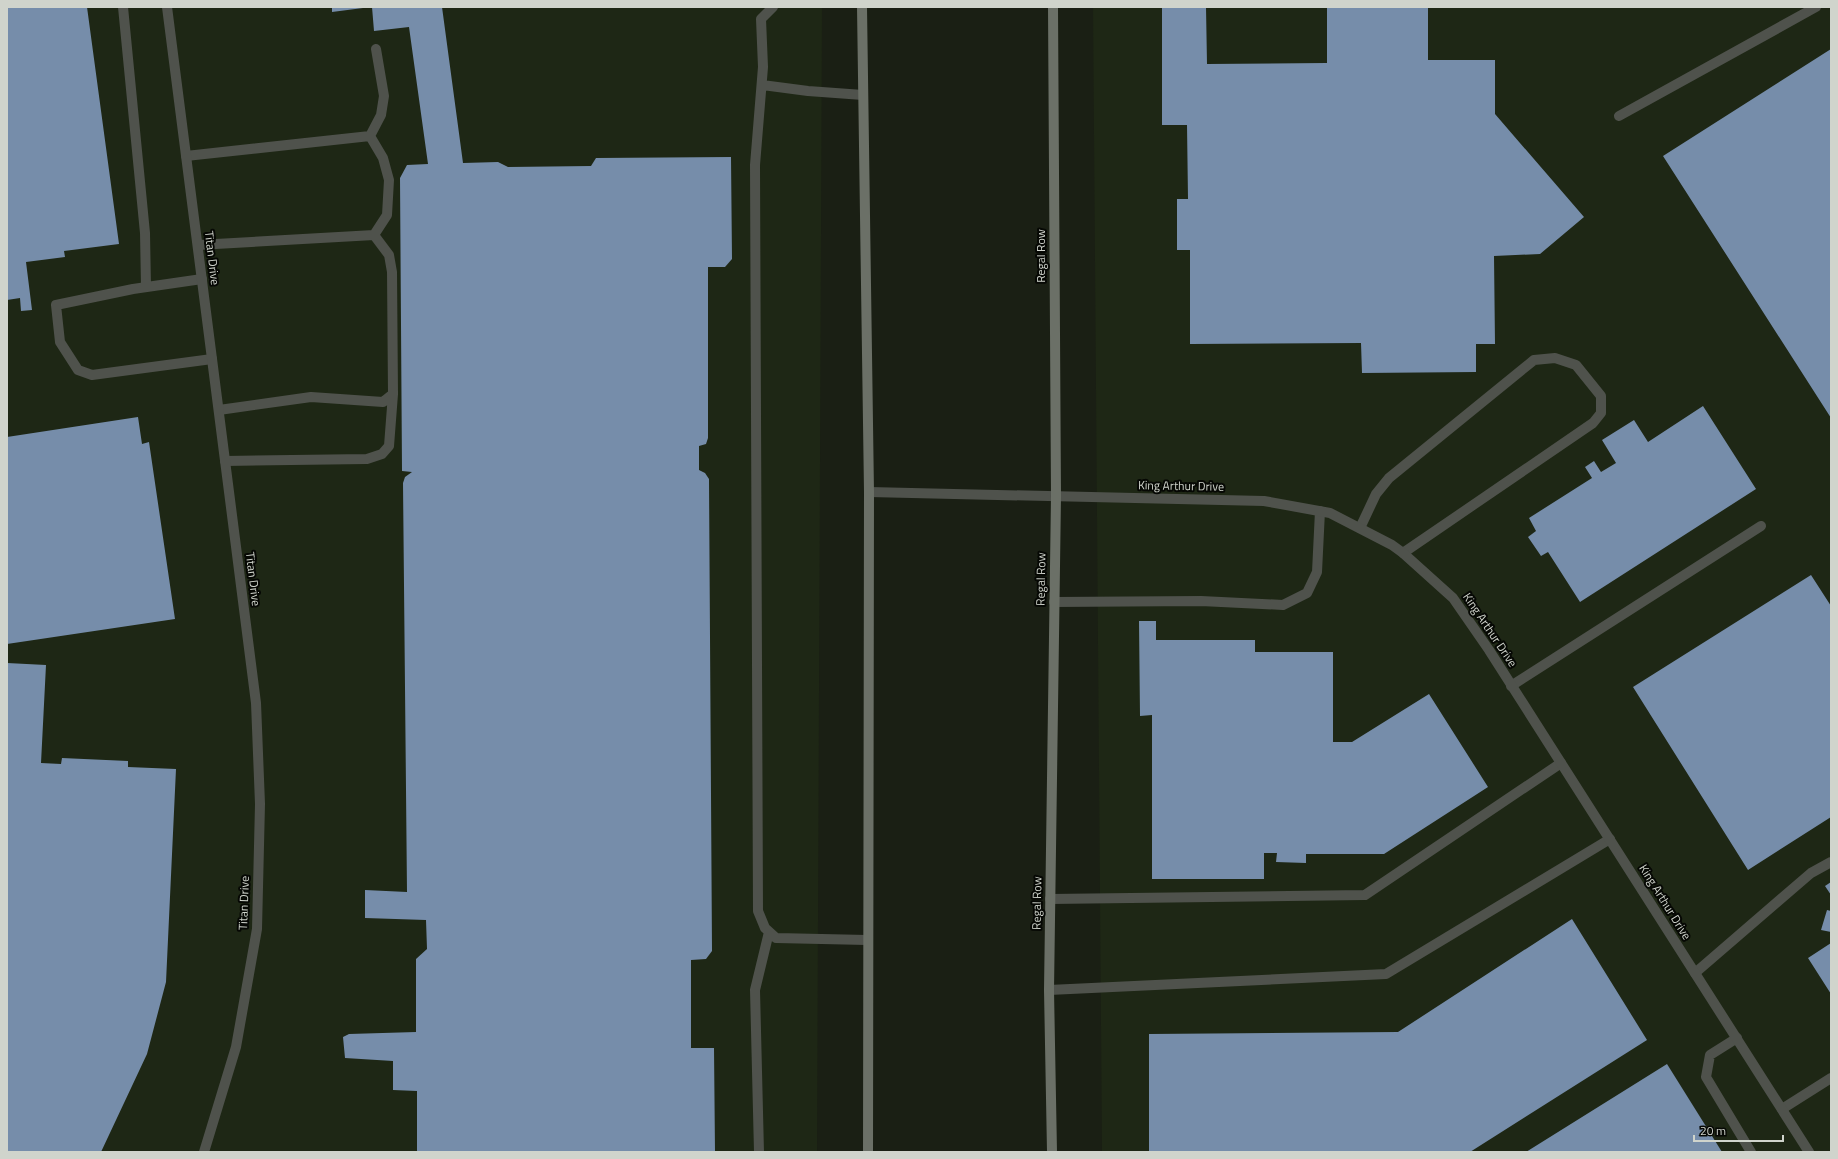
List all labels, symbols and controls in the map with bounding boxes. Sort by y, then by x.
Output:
street label: Regal Row [1031,229,1050,283]
street label: Titan Drive [200,230,225,286]
street label: King Arthur Drive [1138,475,1224,496]
street label: Titan Drive [241,551,266,607]
street label: Regal Row [1031,552,1050,606]
street label: King Arthur Drive [1458,589,1522,671]
street label: King Arthur Drive [1635,860,1696,943]
street label: Titan Drive [233,875,254,931]
street label: Regal Row [1027,876,1046,930]
scale bar [1694,1117,1783,1143]
text: 20 m [1700,1121,1726,1140]

